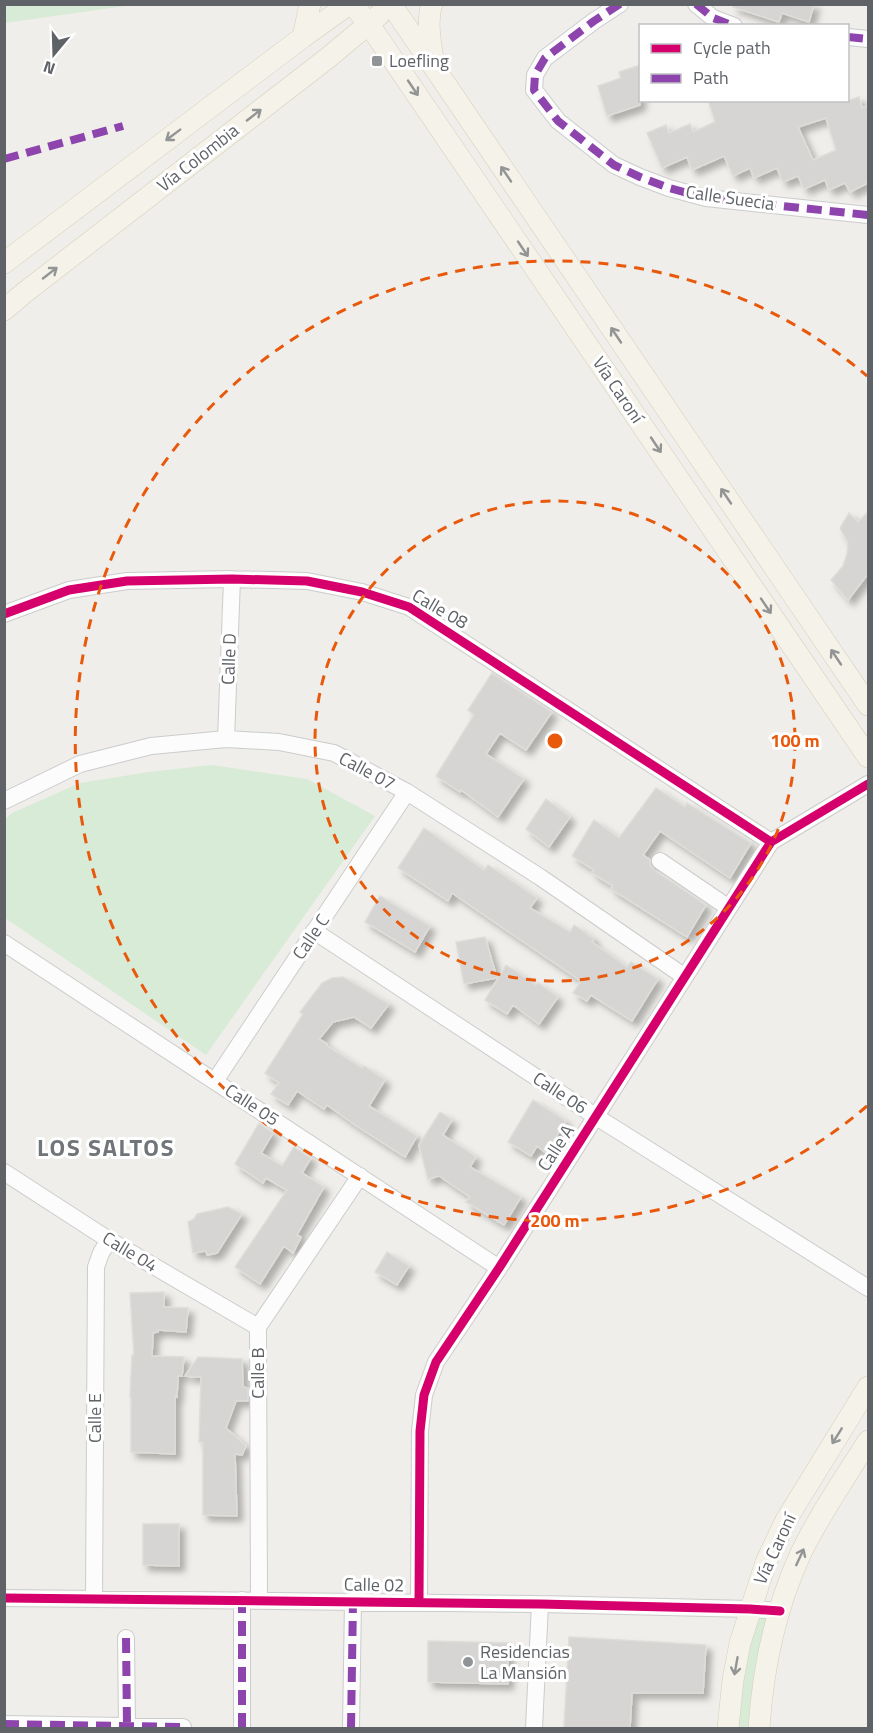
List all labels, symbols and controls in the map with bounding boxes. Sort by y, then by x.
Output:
north arrow [24,24,84,84]
legend [639,24,849,102]
text: Cycle path [693,34,771,61]
place label: Loefling [389,47,449,74]
marker: Loefling [370,54,384,68]
text: N [40,55,58,81]
text: Path [693,64,729,91]
one-way arrow [407,80,419,96]
one-way arrow [246,108,262,121]
street label: Vía Colombia [151,117,244,198]
one-way arrow [165,129,181,142]
one-way arrow [500,166,512,182]
street label: Calle Suecia [684,178,776,217]
one-way arrow [517,241,529,257]
one-way arrow [41,266,57,279]
one-way arrow [610,327,622,343]
street label: Vía Caroní [586,351,652,430]
one-way arrow [650,437,662,453]
one-way arrow [720,488,732,505]
street label: Calle 08 [407,582,473,635]
one-way arrow [760,598,772,614]
street label: Calle D [214,633,243,685]
one-way arrow [829,649,841,666]
text: 100 m [770,727,820,754]
centre of rings [545,731,565,751]
street label: Calle 07 [334,744,400,797]
street label: Calle C [285,908,336,965]
street label: Calle 06 [528,1065,593,1120]
street label: Calle 05 [220,1077,285,1132]
street label: Calle A [530,1119,581,1176]
district label: LOS SALTOS [37,1129,175,1165]
text: 200 m [530,1207,580,1234]
street label: Calle 04 [97,1224,163,1279]
street label: Calle B [244,1347,271,1399]
street label: Calle E [81,1393,108,1443]
one-way arrow [831,1427,843,1444]
street label: Vía Caroní [746,1507,804,1589]
one-way arrow [795,1548,807,1566]
street label: Calle 02 [344,1570,404,1599]
place label: Residencias La Mansión [480,1638,570,1686]
marker: Residencias La Mansión [461,1655,475,1669]
one-way arrow [730,1655,741,1675]

